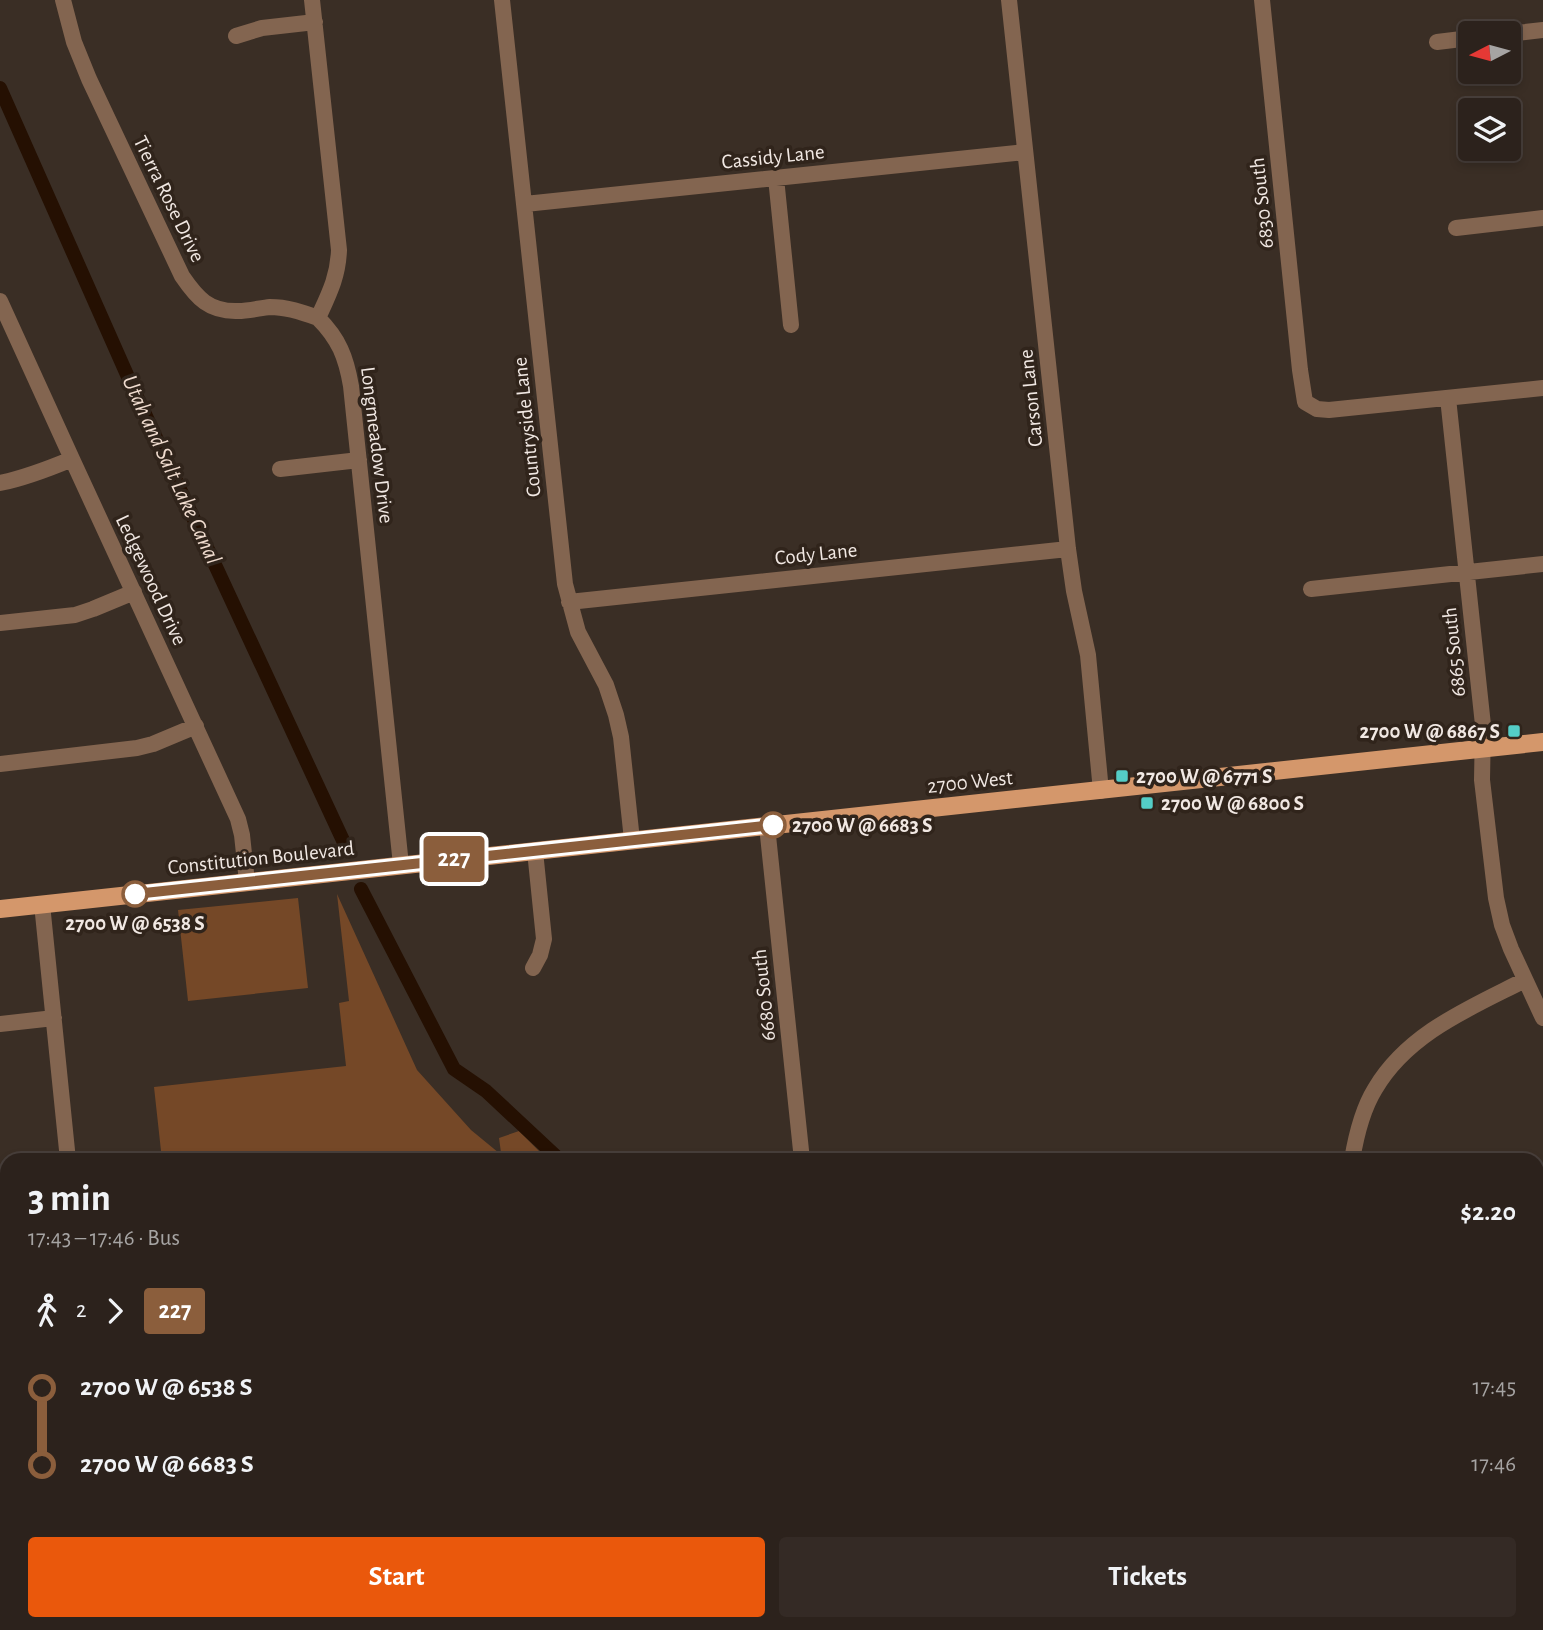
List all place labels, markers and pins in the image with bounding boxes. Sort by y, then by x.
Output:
place label: 2700 W @ 6867 S [1360,721,1500,742]
marker: 2700 W @ 6867 S [1506,723,1522,739]
place label: 2700 W @ 6771 S [1136,766,1273,787]
marker: 2700 W @ 6771 S [1114,768,1130,784]
place label: 2700 W @ 6800 S [1161,793,1304,814]
marker: 2700 W @ 6800 S [1139,795,1155,811]
marker: 2700 W @ 6683 S [760,812,786,838]
place label: 2700 W @ 6683 S [792,815,932,836]
marker: 2700 W @ 6538 S [122,881,148,907]
place label: 2700 W @ 6538 S [65,913,205,934]

